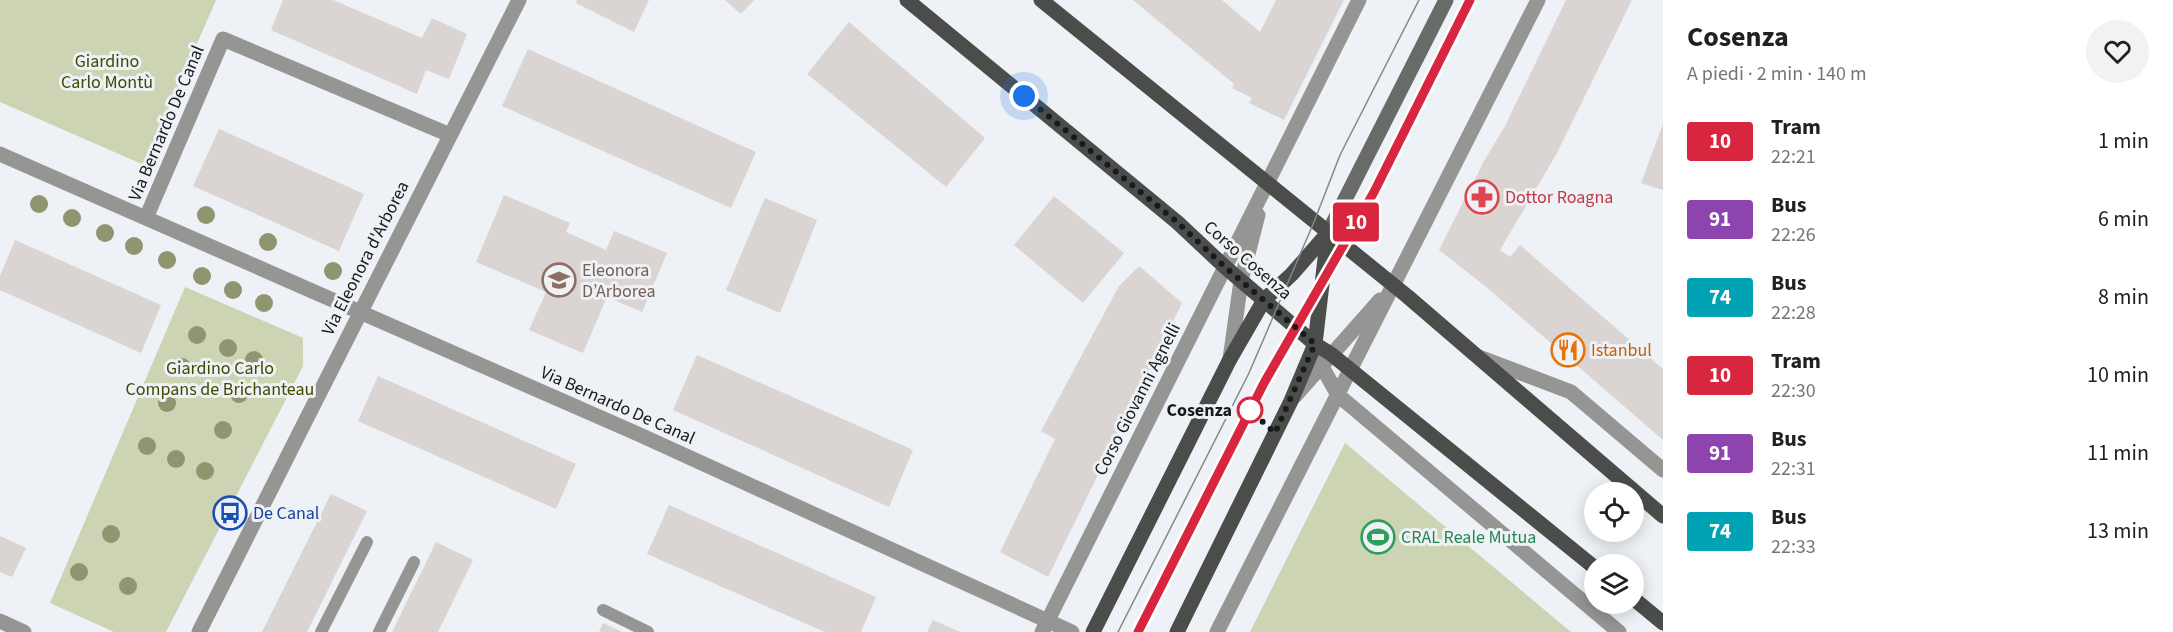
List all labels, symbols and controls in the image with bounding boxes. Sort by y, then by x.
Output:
text: Cosenza [1687,17,1789,57]
button: heart [2086,20,2149,83]
street label: Via Bernardo De Canal [122,41,211,205]
park label: Giardino Carlo Montù [61,49,153,95]
text: A piedi · 2 min · 140 m [1687,60,1867,88]
your location [1009,81,1039,111]
text: Tram [1771,111,1821,143]
text: 1 min [2098,125,2149,157]
text: 10 [1709,126,1731,156]
text: 22:21 [1771,143,1816,171]
street label: Via Eleonora d'Arborea [316,177,415,340]
pharmacy icon: Dottor Roagna [1464,179,1500,215]
place label: Dottor Roagna [1505,185,1613,210]
text: Bus [1771,189,1807,221]
line badge: 10 [1329,202,1383,242]
text: 6 min [2098,203,2149,235]
text: 91 [1709,204,1731,234]
text: 10 [1345,207,1367,237]
street label: Corso Cosenza [1198,215,1297,306]
text: 22:26 [1771,221,1816,249]
place label: Eleonora D’Arborea [582,258,656,304]
school or university icon: Eleonora D’Arborea [541,262,577,298]
text: Bus [1771,267,1807,299]
text: 8 min [2098,281,2149,313]
text: 74 [1709,282,1731,312]
text: 22:28 [1771,299,1816,327]
street label: Corso Giovanni Agnelli [1088,319,1187,480]
restaurant icon: Istanbul [1550,332,1586,368]
place label: Istanbul [1591,338,1652,363]
text: Tram [1771,345,1821,377]
park label: Giardino Carlo Compans de Brichanteau [126,356,314,402]
text: 10 min [2087,359,2149,391]
street label: Via Bernardo De Canal [536,360,699,451]
text: 10 [1709,360,1731,390]
text: 22:30 [1771,377,1816,405]
marker: Cosenza [1237,397,1263,423]
place label: Cosenza [1167,398,1232,423]
text: Bus [1771,423,1807,455]
text: 11 min [2087,437,2149,469]
text: 91 [1709,438,1731,468]
text: 22:31 [1771,455,1816,483]
map controls [1584,482,1644,614]
button: locate [1584,482,1644,542]
bus stop icon: De Canal [212,495,248,531]
place label: De Canal [253,501,319,526]
text: Bus [1771,501,1807,533]
text: 13 min [2087,515,2149,547]
text: 74 [1709,516,1731,546]
sports icon: CRAL Reale Mutua [1360,519,1396,555]
place label: CRAL Reale Mutua [1401,525,1536,550]
text: 22:33 [1771,533,1816,561]
button: layers [1584,554,1644,614]

